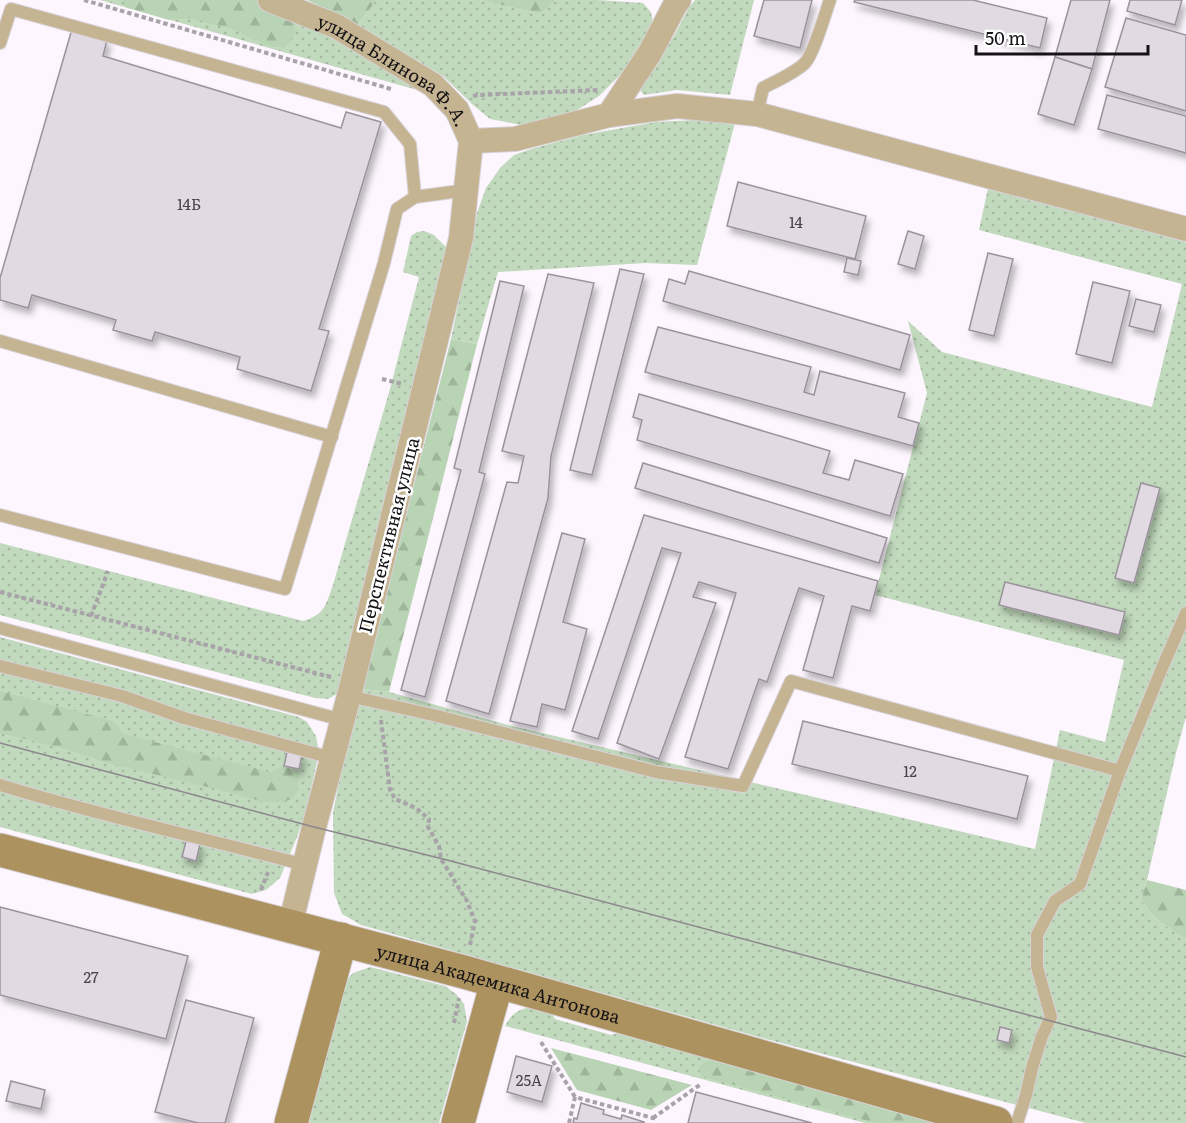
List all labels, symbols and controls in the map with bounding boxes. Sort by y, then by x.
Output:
street label: улица Блинова Ф. А. [314,7,476,131]
scale bar [976,18,1148,56]
text: 50 m [985,24,1026,51]
house number: 14Б [177,192,201,215]
house number: 14 [789,210,803,233]
street label: Перспективная улица [351,434,425,636]
house number: 12 [903,759,917,782]
street label: улица Академика Антонова [374,936,624,1029]
house number: 27 [83,965,99,988]
house number: 25А [516,1068,542,1091]

